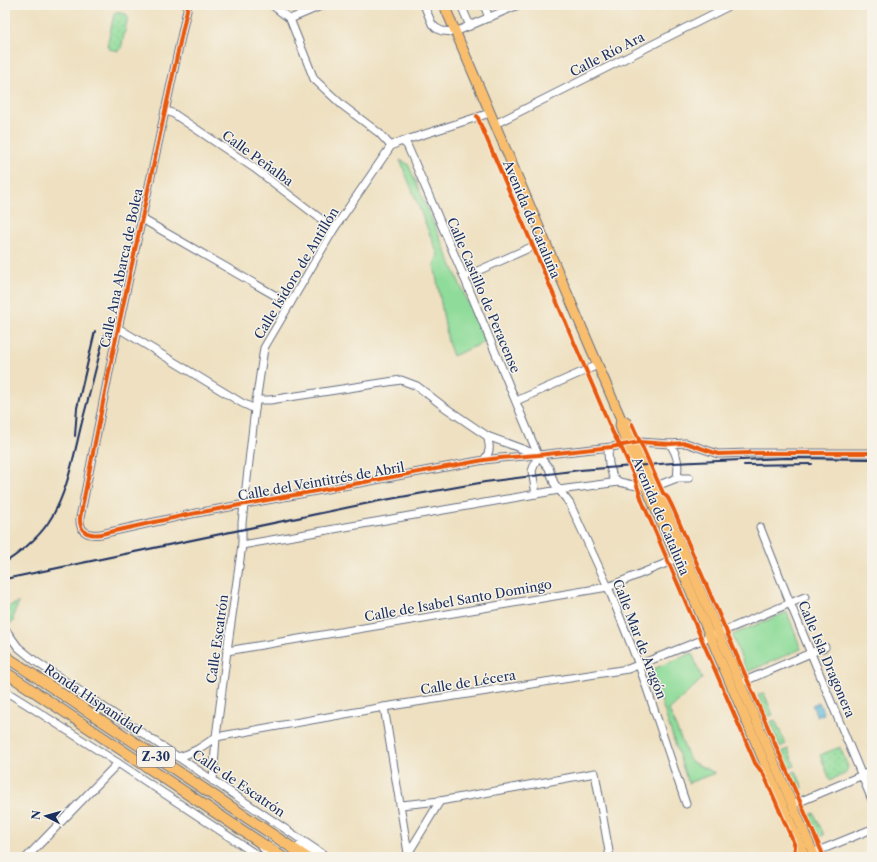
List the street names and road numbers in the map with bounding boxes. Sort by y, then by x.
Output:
street label: Calle Río Ara [567,28,647,80]
street label: Calle Peñalba [219,127,297,189]
street label: Avenida de Cataluña [499,157,564,281]
street label: Calle Ana Abarca de Bolea [96,187,146,349]
street label: Calle Isidoro de Antillón [250,204,342,342]
street label: Calle Castillo de Peracense [444,215,524,375]
street label: Avenida de Cataluña [628,454,693,578]
street label: Calle del Veintitrés de Abril [237,458,406,504]
street label: Calle de Isabel Santo Domingo [363,576,553,624]
street label: Calle Mar de Aragón [610,577,670,701]
street label: Calle Escatrón [203,593,231,685]
street label: Calle Isla Dragonera [795,598,859,720]
street label: Ronda Hispanidad [41,660,145,738]
street label: Calle de Lécera [419,667,517,697]
street label: Calle de Escatrón [190,746,288,820]
road number: Z-30 [137,747,175,767]

